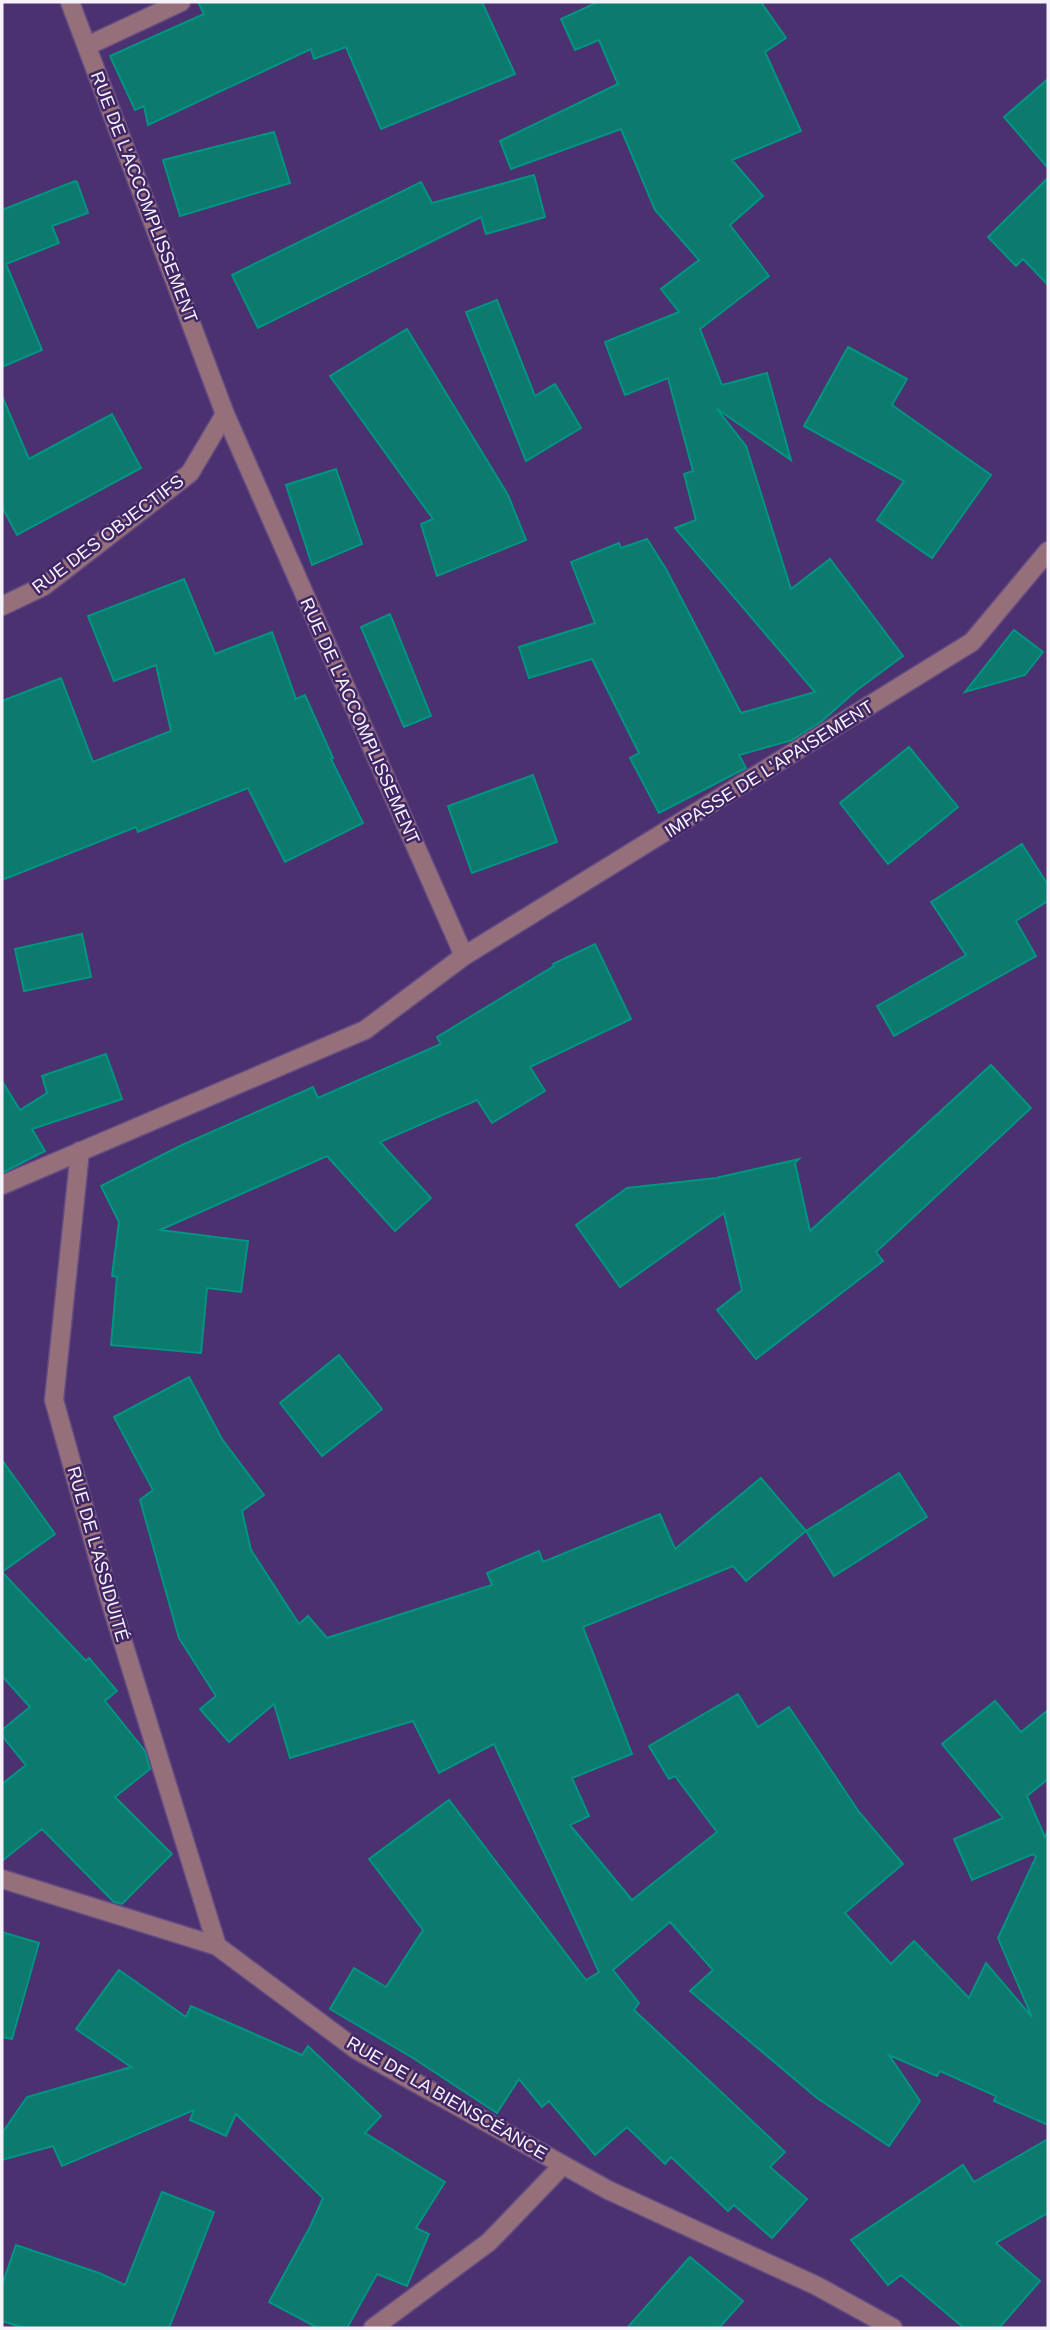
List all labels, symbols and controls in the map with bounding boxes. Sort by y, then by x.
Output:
street label: RUE DE L'ACCOMPLISSEMENT [87,69,201,325]
street label: RUE DES OBJECTIFS [28,471,188,597]
street label: RUE DE L'ACCOMPLISSEMENT [296,595,424,847]
street label: IMPASSE DE L'APAISEMENT [661,696,877,842]
street label: RUE DE L'ASSIDUITÉ [63,1464,133,1644]
street label: RUE DE LA BIENSCÉANCE [343,2032,551,2164]

